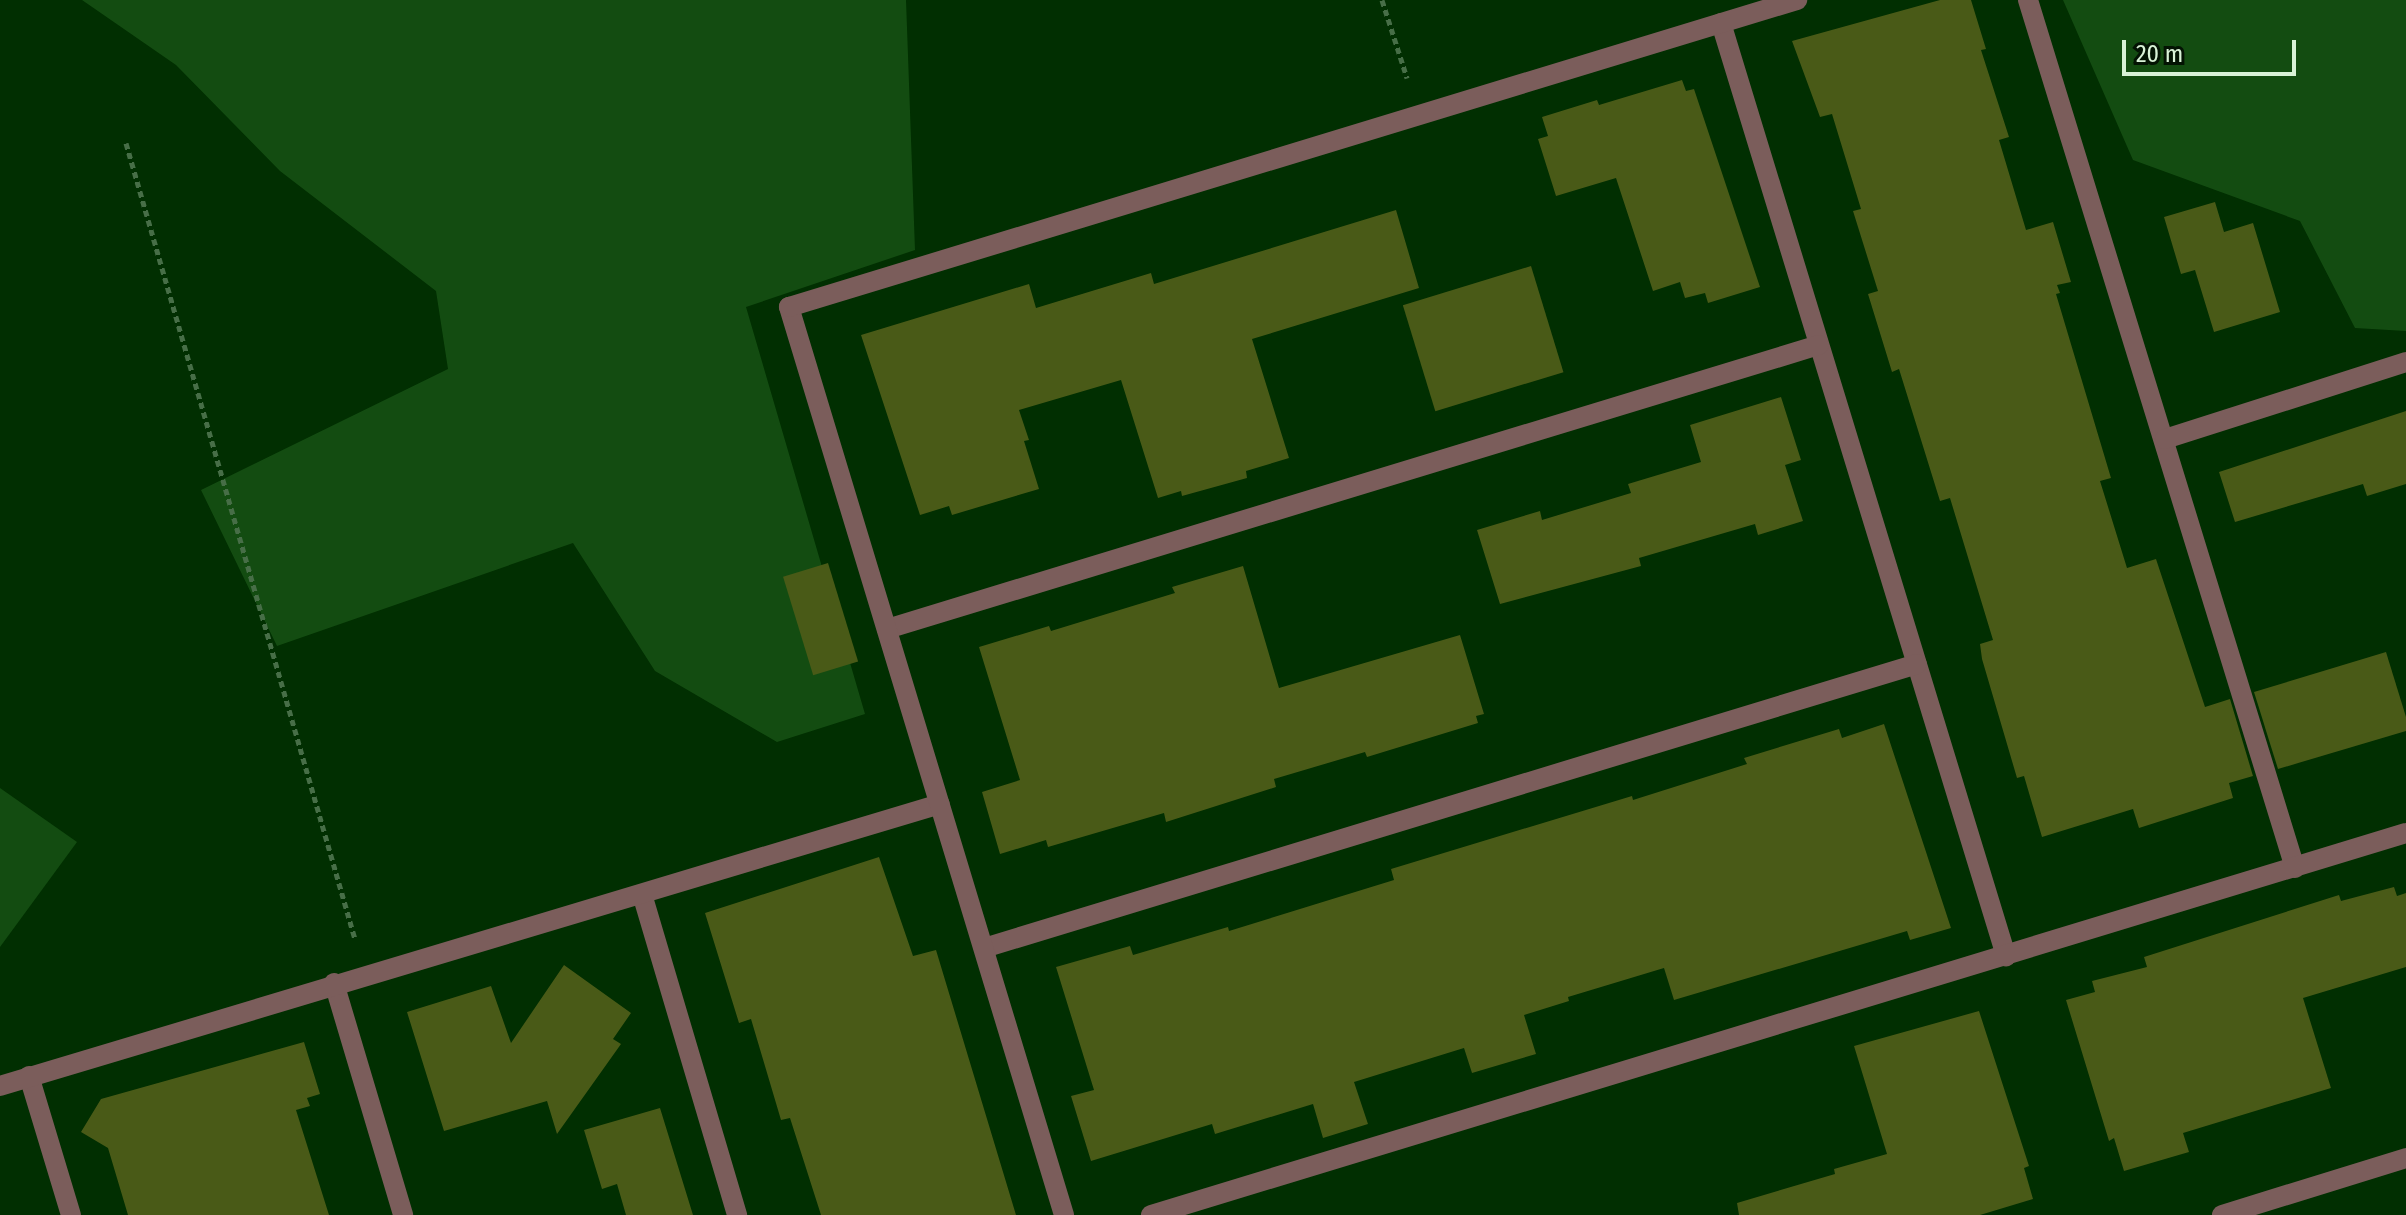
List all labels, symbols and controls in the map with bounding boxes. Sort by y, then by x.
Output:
scale bar [2126,24,2300,74]
text: 20 m [2136,40,2183,68]

